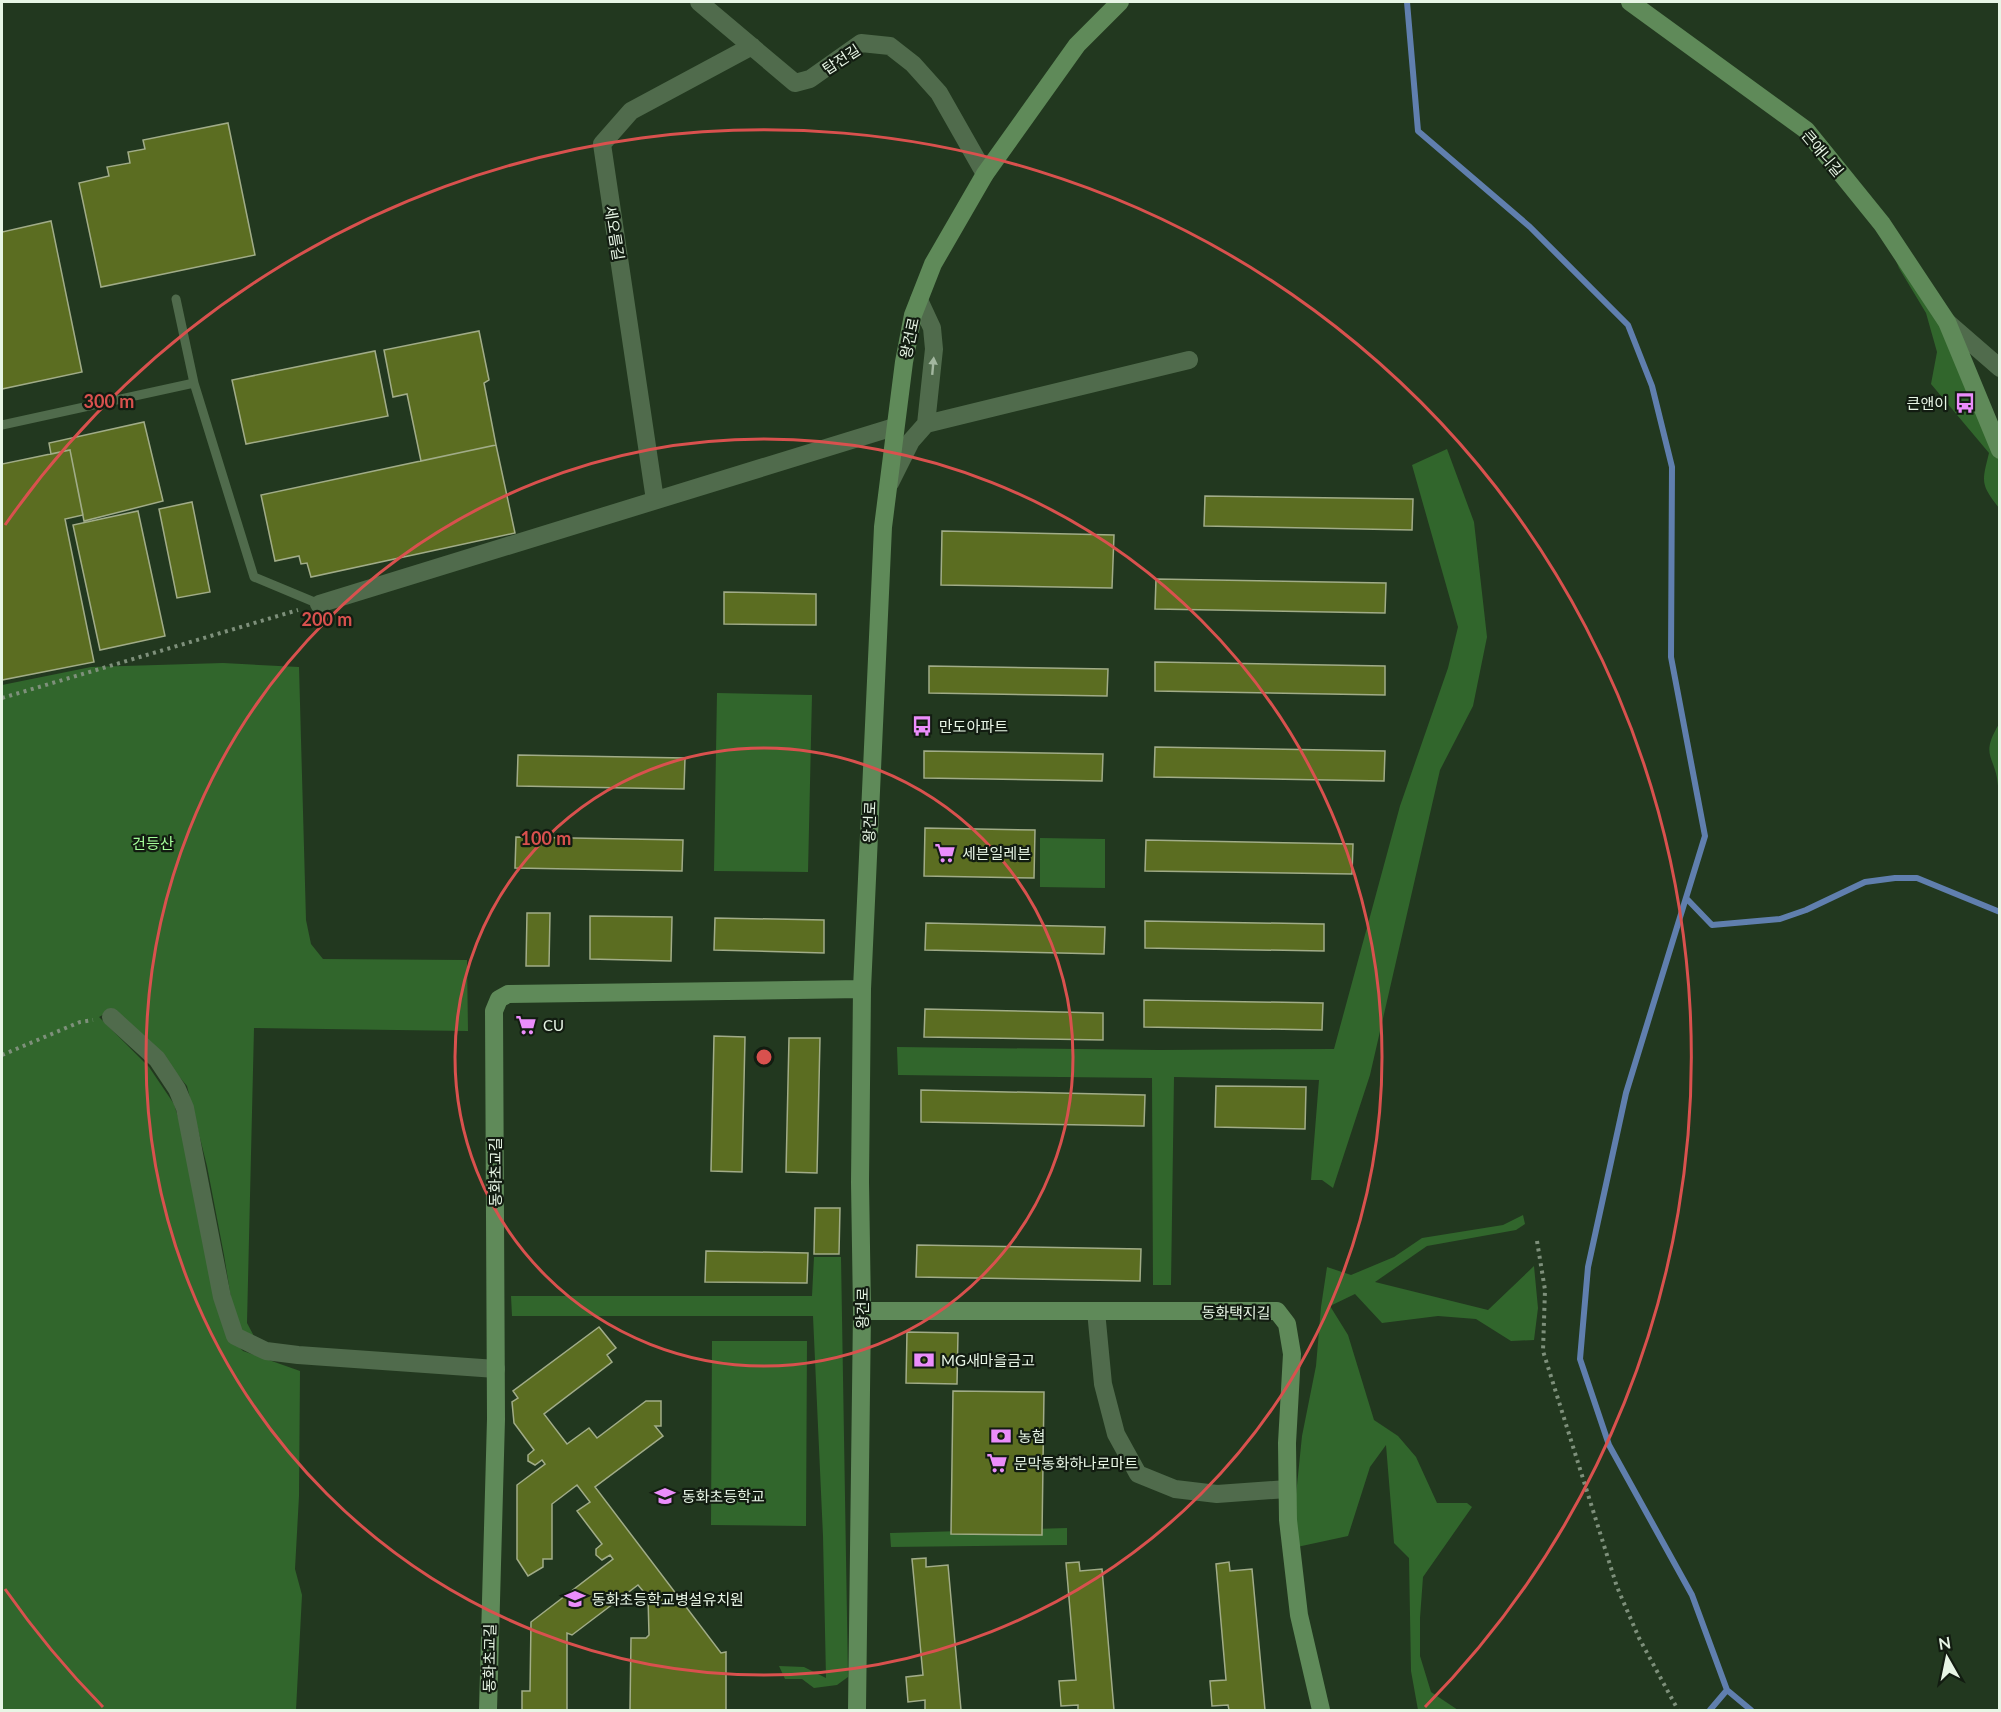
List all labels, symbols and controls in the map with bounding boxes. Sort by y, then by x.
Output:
street label: 탑전길 [819,40,863,78]
street label: 큰애니길 [1798,126,1848,180]
street label: 세오름길 [602,204,628,262]
street label: 왕건로 [896,316,922,360]
one-way arrow [928,357,938,376]
text: 300 m [84,390,134,412]
bus stop icon: 큰앤이 [1953,391,1977,415]
place label: 큰앤이 [1907,394,1948,412]
text: 200 m [302,608,352,630]
bus stop icon: 만도아파트 [910,714,934,738]
place label: 만도아파트 [939,717,1008,735]
street label: 왕건로 [859,801,879,843]
text: 100 m [521,827,571,849]
park label: 건등산 [132,834,174,852]
supermarket icon: 세븐일레븐 [933,841,957,865]
place label: 세븐일레븐 [962,844,1031,862]
supermarket icon: CU [514,1013,538,1037]
place label: CU [543,1016,564,1034]
centre of rings [754,1047,774,1067]
street label: 동화초교길 [486,1137,504,1207]
street label: 왕건로 [853,1287,871,1329]
street label: 동화택지길 [1201,1302,1271,1322]
bank icon: MG새마을금고 [912,1348,936,1372]
place label: MG새마을금고 [941,1351,1035,1369]
bank icon: 농협 [989,1424,1013,1448]
place label: 농협 [1018,1427,1046,1445]
supermarket icon: 문막동화하나로마트 [985,1451,1009,1475]
place label: 문막동화하나로마트 [1014,1454,1138,1472]
school or university icon: 동화초등학교 [653,1484,677,1508]
place label: 동화초등학교 [682,1487,765,1505]
school or university icon: 동화초등학교병설유치원 [563,1587,587,1611]
place label: 동화초등학교병설유치원 [592,1590,744,1608]
street label: 동화초교길 [479,1623,499,1693]
north arrow [1917,1628,1977,1688]
text: N [1937,1632,1952,1653]

